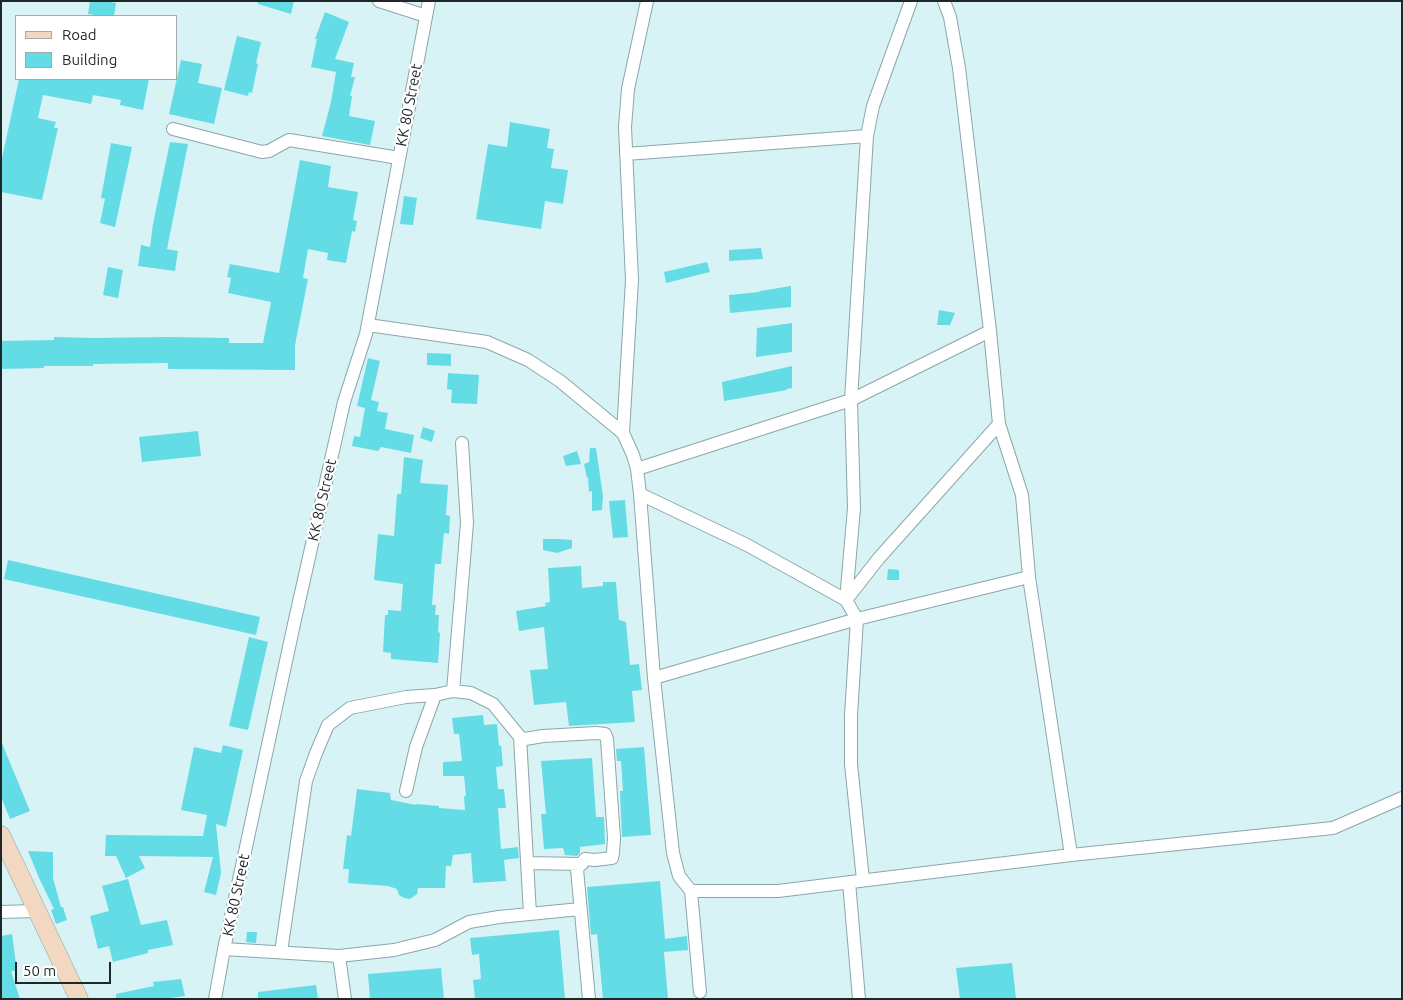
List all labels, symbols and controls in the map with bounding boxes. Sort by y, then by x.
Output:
legend [15,15,178,80]
text: Road [62,26,97,43]
text: Building [62,51,117,68]
street label: KK 80 Street [392,62,426,148]
street label: KK 80 Street [304,457,340,543]
street label: KK 80 Street [218,852,254,938]
scale bar [18,952,114,984]
text: 50 m [23,962,56,979]

